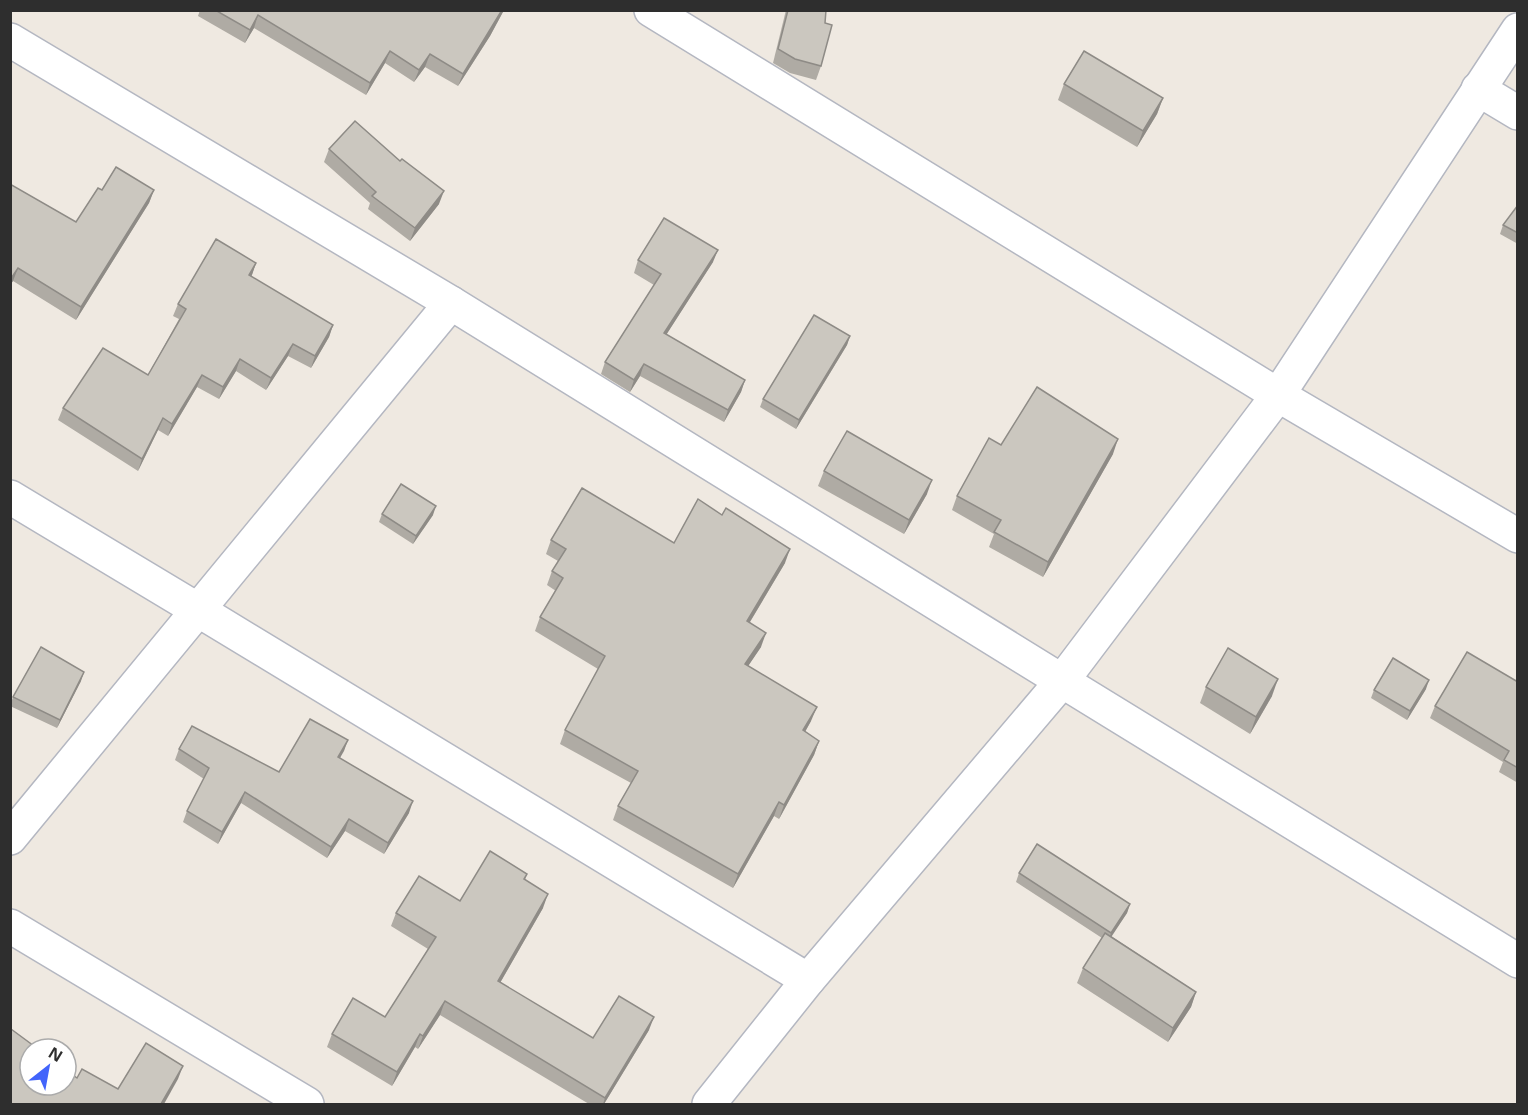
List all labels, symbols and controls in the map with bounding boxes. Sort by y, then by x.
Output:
north arrow [18,1037,78,1097]
text: N [44,1041,67,1067]

